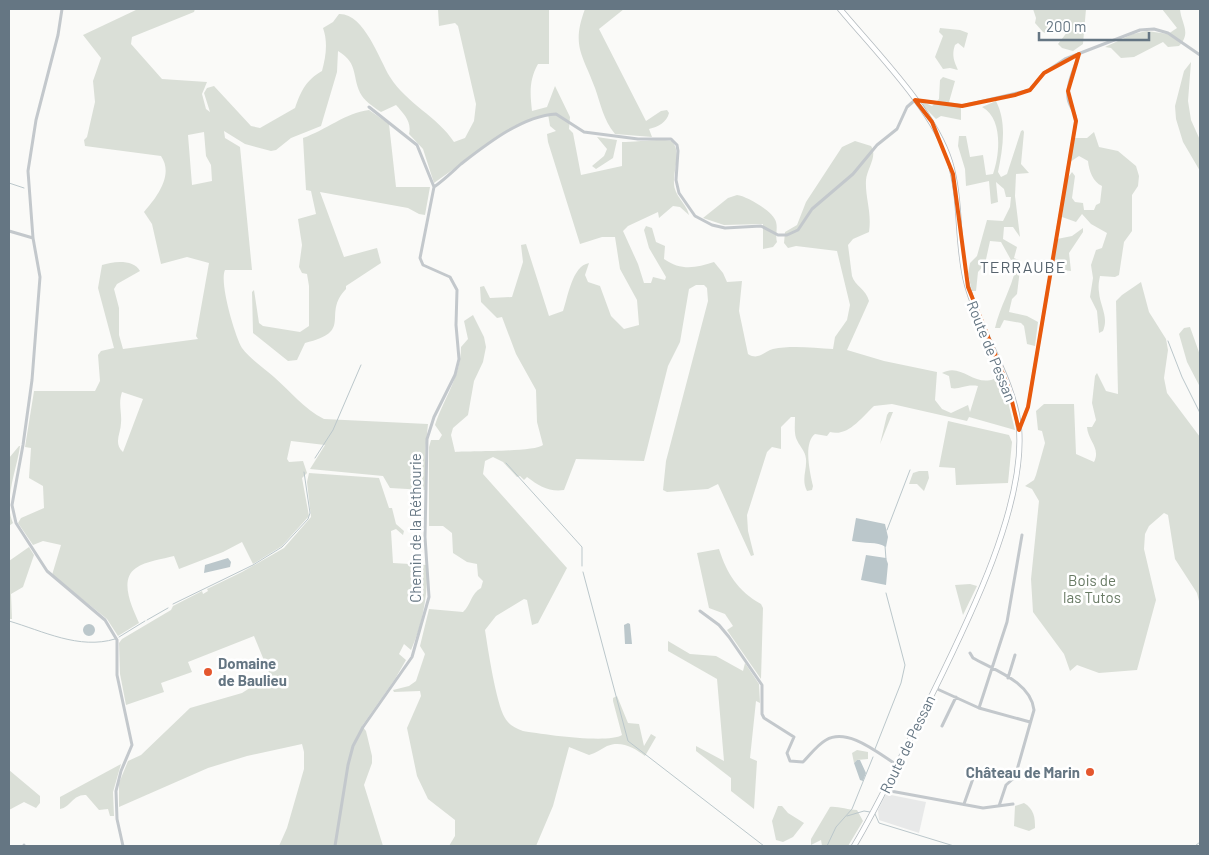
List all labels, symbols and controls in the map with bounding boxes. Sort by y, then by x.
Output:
scale bar [1039,10,1149,42]
text: 200 m [1046,17,1086,35]
district label: TERRAUBE [980,257,1066,276]
street label: Route de Pessan [964,298,1020,404]
street label: Chemin de la Réthourie [406,453,424,603]
park label: Bois de las Tutos [1063,571,1121,606]
place label: Domaine de Baulieu [218,654,287,689]
marker: Domaine de Baulieu [202,666,214,678]
street label: Route de Pessan [875,692,939,796]
place label: Château de Marin [966,763,1080,781]
marker: Château de Marin [1084,766,1096,778]

